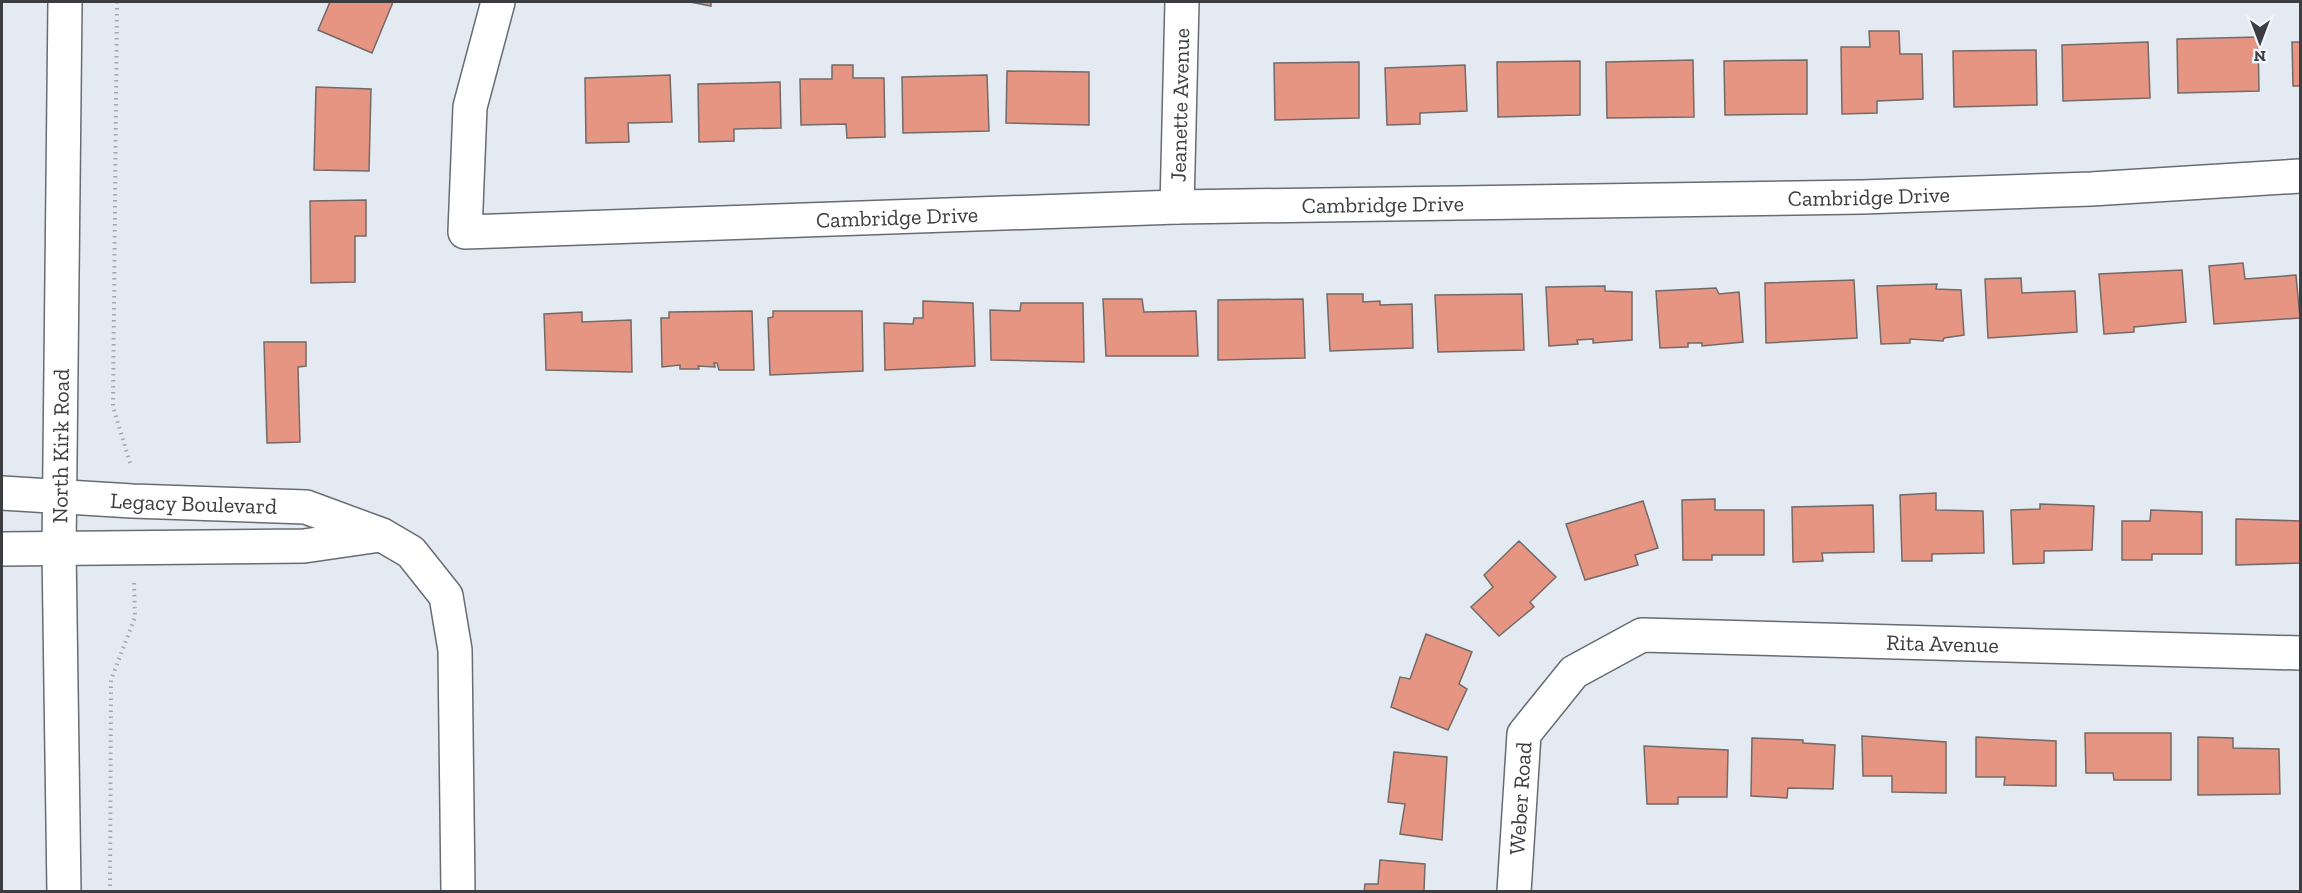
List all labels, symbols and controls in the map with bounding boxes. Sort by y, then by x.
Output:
north arrow [2230,12,2290,72]
street label: Jeanette Avenue [1165,28,1195,182]
text: N [2254,47,2266,66]
street label: Cambridge Drive [1787,181,1950,212]
street label: Cambridge Drive [1301,190,1464,219]
street label: Cambridge Drive [815,201,979,234]
street label: North Kirk Road [46,369,75,524]
street label: Legacy Boulevard [110,487,278,520]
street label: Rita Avenue [1886,629,1999,659]
street label: Weber Road [1503,741,1537,856]

